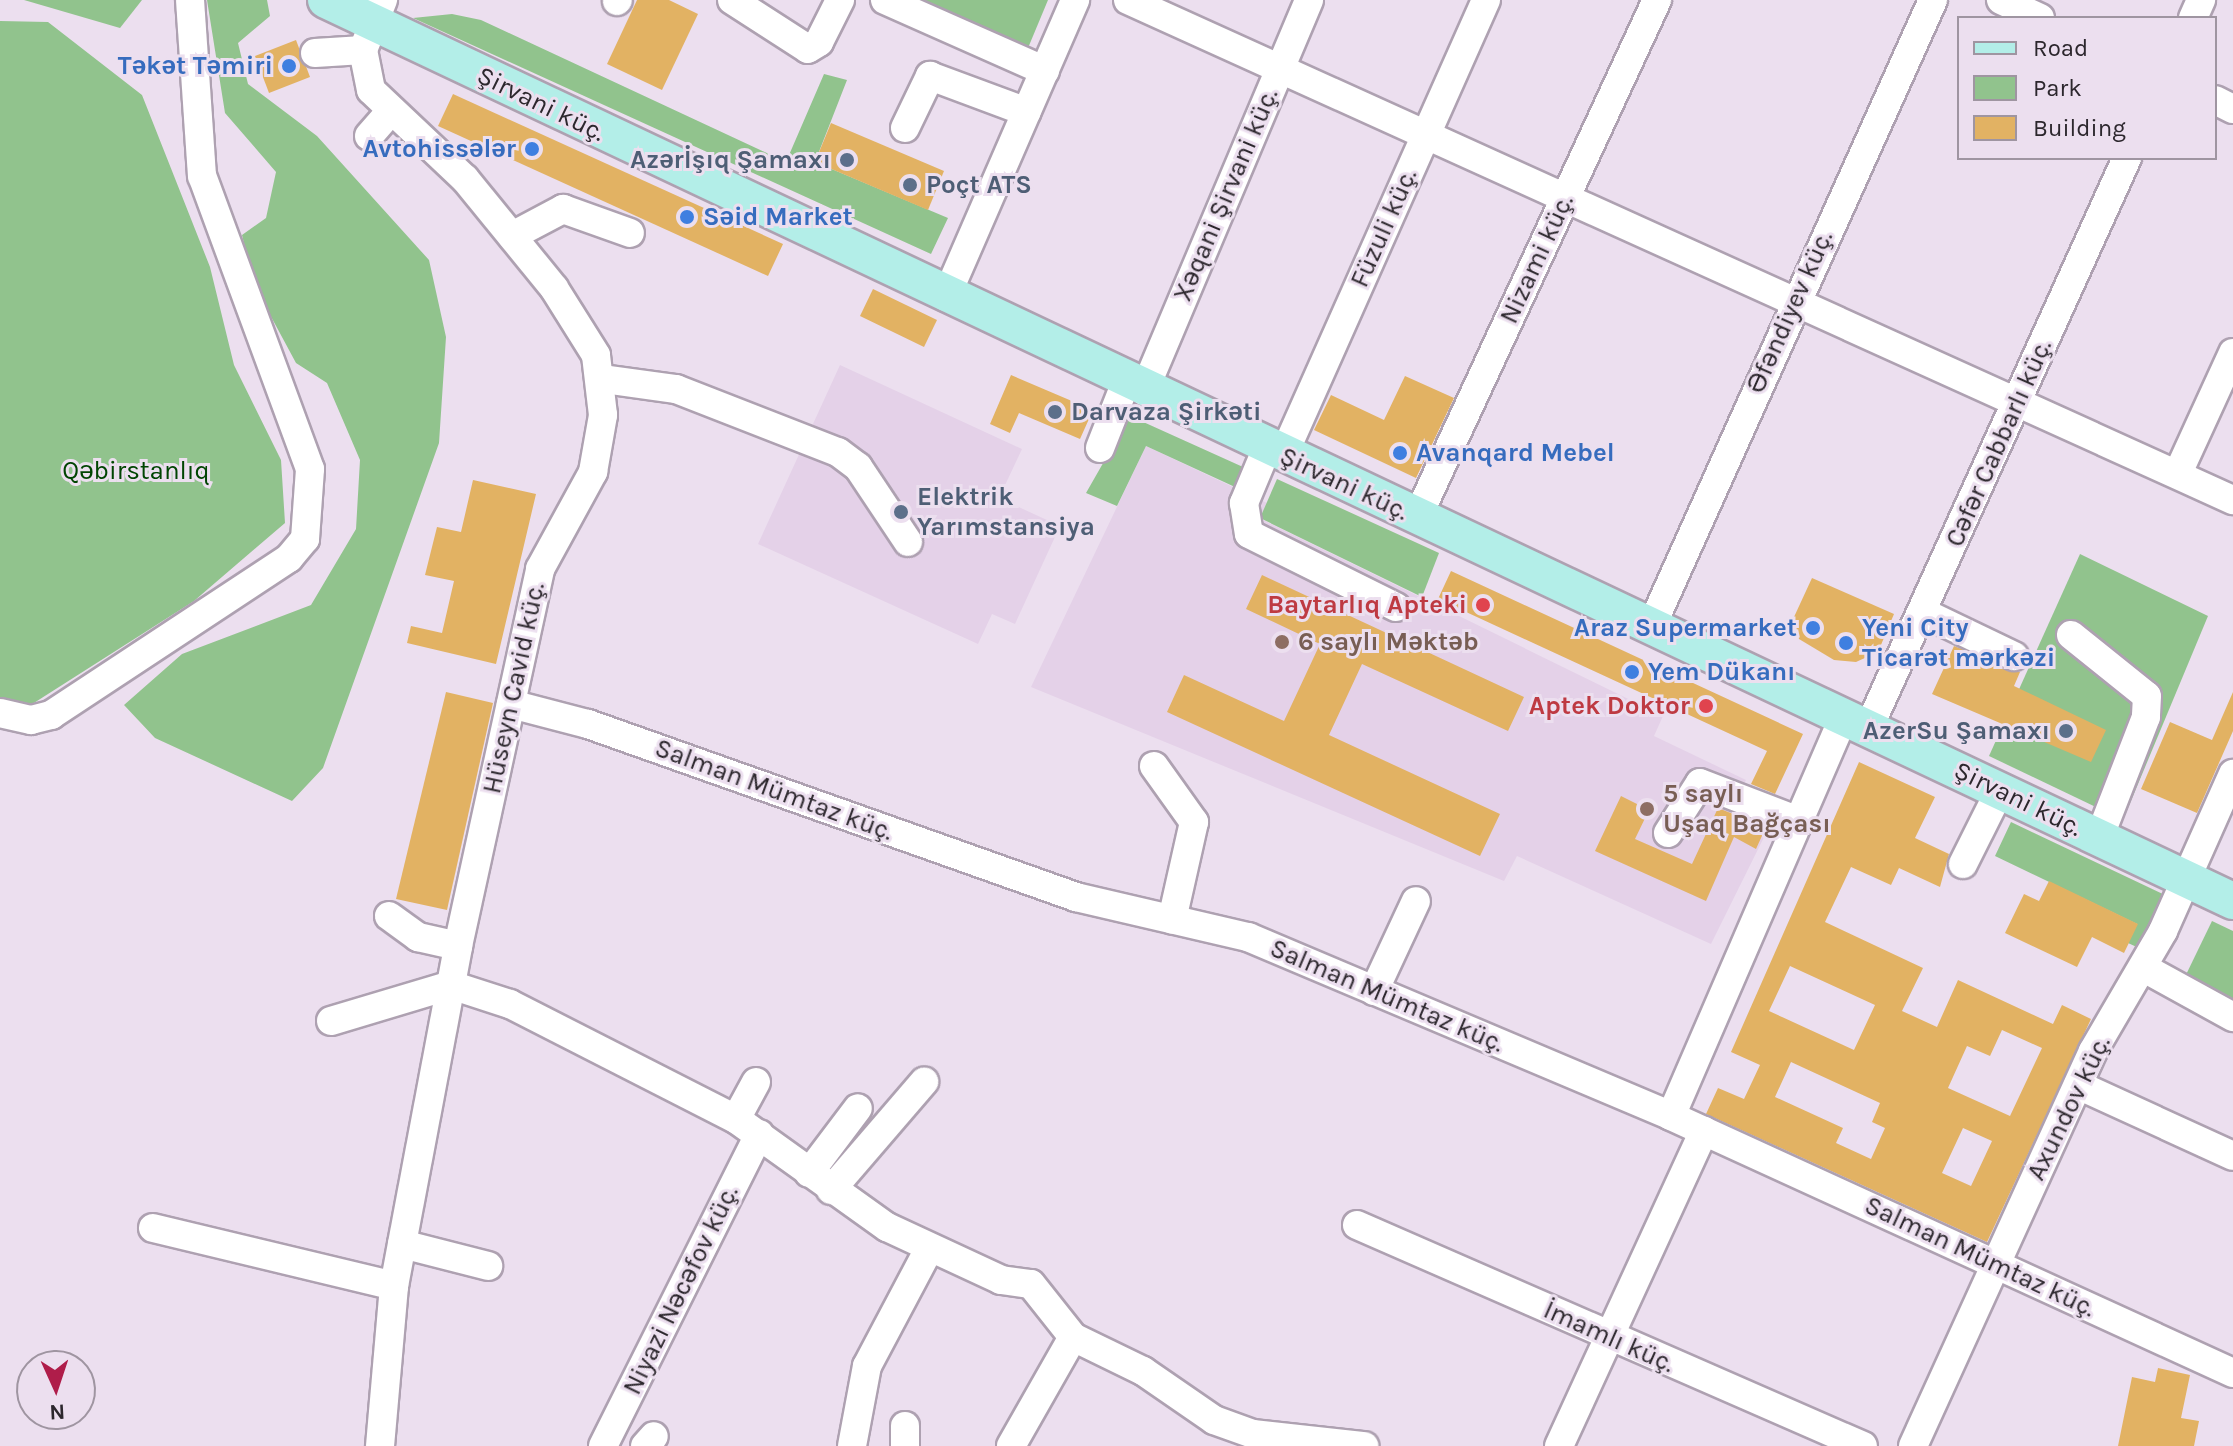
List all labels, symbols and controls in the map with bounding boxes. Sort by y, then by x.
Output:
legend [1957,16,2217,160]
text: Road [2033,34,2088,62]
place label: Təkət Təmiri [118,50,273,82]
marker: Təkət Təmiri [280,57,298,75]
street label: Şirvani küç. [472,60,610,148]
text: Park [2033,74,2082,102]
street label: Xəqani Şirvani küç. [1167,84,1285,306]
text: Building [2033,114,2126,142]
place label: Avtohissələr [363,133,516,165]
marker: Avtohissələr [523,140,541,158]
place label: Azərİşıq Şamaxı [630,144,831,176]
marker: Azərİşıq Şamaxı [838,151,856,169]
street label: Füzuli küç. [1344,164,1424,292]
place label: Poçt ATS [926,169,1032,201]
marker: Poçt ATS [901,176,919,194]
street label: Nizami küç. [1494,189,1580,329]
place label: Səid Market [703,201,853,233]
marker: Səid Market [678,208,696,226]
street label: Əfəndiyev küç. [1740,226,1840,398]
street label: Cəfər Cabbarlı küç. [1939,334,2059,552]
place label: Darvaza Şirkəti [1071,396,1262,428]
marker: Darvaza Şirkəti [1046,403,1064,421]
place label: Avanqard Mebel [1416,437,1615,469]
street label: Şirvani küç. [1275,441,1413,527]
marker: Avanqard Mebel [1391,444,1409,462]
park label: Qəbirstanlıq [62,455,210,487]
place label: Elektrik Yarımstansiya [917,481,1095,542]
marker: Elektrik Yarımstansiya [892,503,910,521]
street label: Hüseyn Cavid küç. [476,580,552,796]
place label: Baytarlıq Apteki [1267,589,1467,621]
marker: Baytarlıq Apteki [1474,596,1492,614]
place label: Araz Supermarket [1574,612,1797,644]
place label: Yeni City Ticarət mərkəzi [1862,612,2055,674]
marker: Araz Supermarket [1804,619,1822,637]
place label: 6 saylı Məktəb [1298,626,1479,658]
marker: 6 saylı Məktəb [1273,633,1291,651]
marker: Yeni City Ticarət mərkəzi [1837,634,1855,652]
place label: Yem Dükanı [1648,656,1796,688]
marker: Yem Dükanı [1623,663,1641,681]
place label: Aptek Doktor [1529,690,1690,722]
marker: Aptek Doktor [1697,697,1715,715]
place label: AzerSu Şamaxı [1863,715,2050,747]
marker: AzerSu Şamaxı [2057,722,2075,740]
street label: Salman Mümtaz küç. [651,732,897,848]
street label: Şirvani küç. [1949,755,2087,843]
place label: 5 saylı Uşaq Bağçası [1663,778,1831,840]
marker: 5 saylı Uşaq Bağçası [1638,800,1656,818]
street label: Salman Mümtaz küç. [1265,933,1509,1059]
street label: Axundov küç. [2021,1031,2117,1185]
street label: Niyazi Nəcəfov küç. [617,1180,745,1400]
street label: Salman Mümtaz küç. [1860,1190,2100,1324]
street label: İmamlı küç. [1539,1294,1679,1380]
north arrow [16,1350,96,1430]
text: N [49,1399,66,1425]

